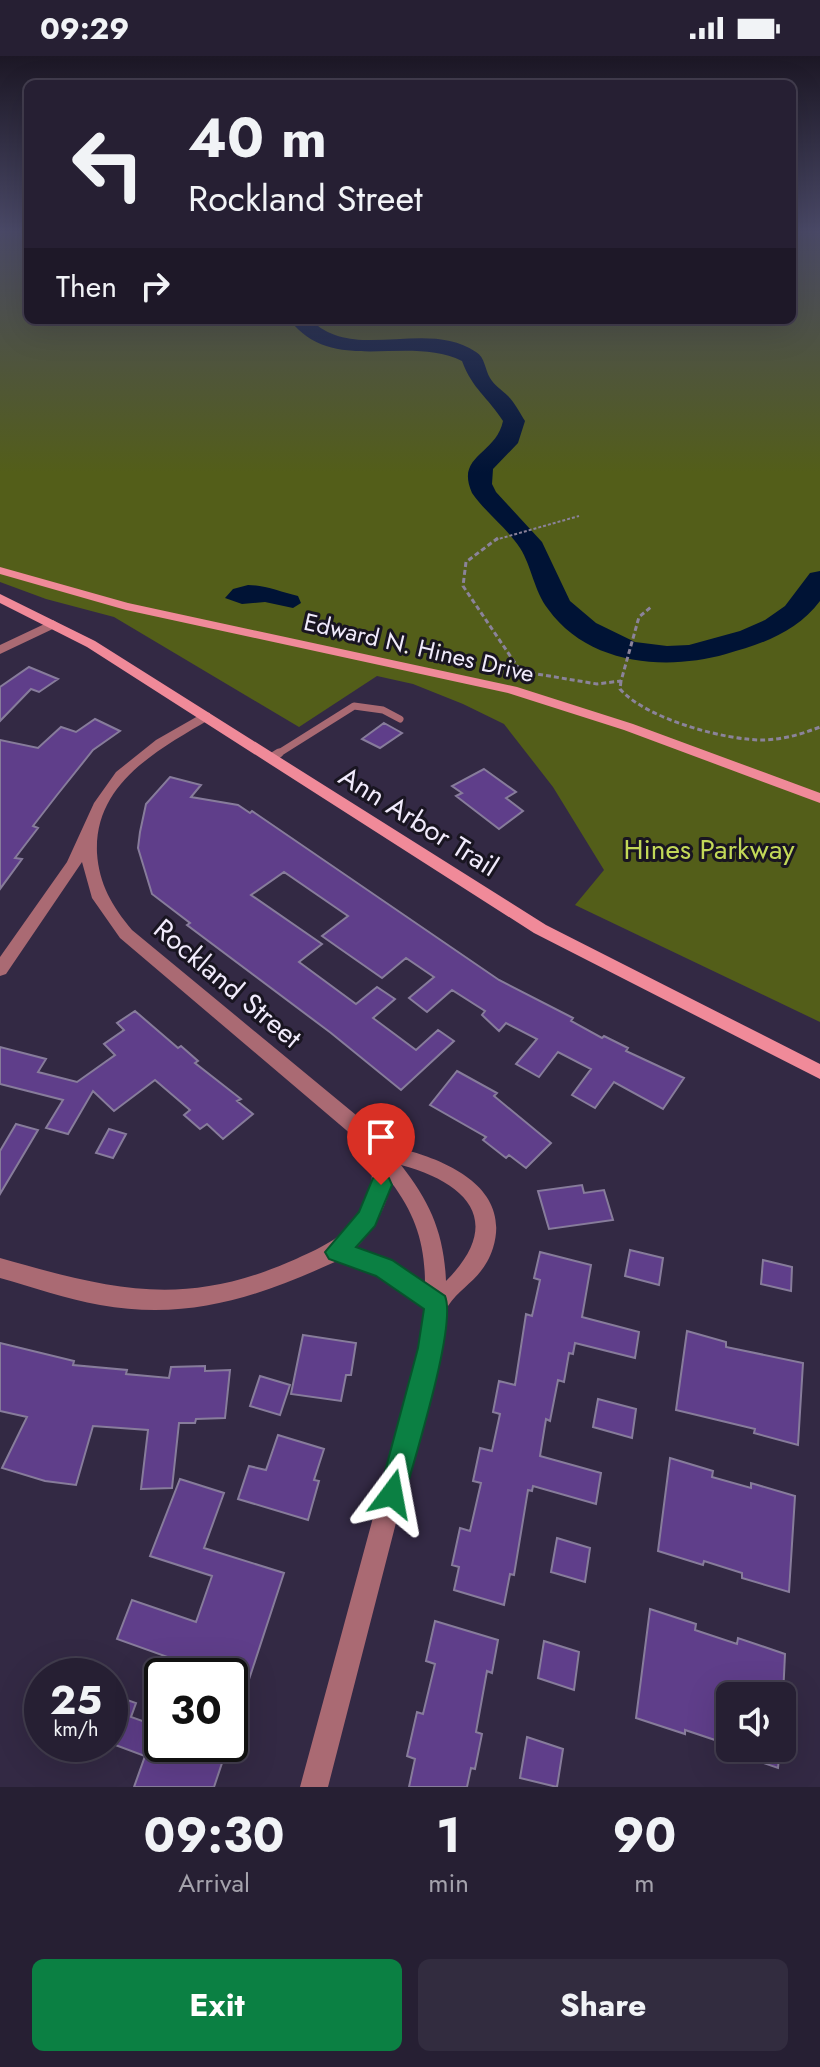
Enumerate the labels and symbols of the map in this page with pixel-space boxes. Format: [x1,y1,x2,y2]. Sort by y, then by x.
street label: Edward N. Hines Drive [300,604,538,691]
street label: Ann Arbor Trail [331,756,506,887]
park label: Hines Parkway [623,829,795,870]
street label: Rockland Street [145,909,311,1058]
pin [347,1103,415,1185]
position arrow [350,1452,434,1536]
speed limit sign: 30 [144,1658,248,1762]

